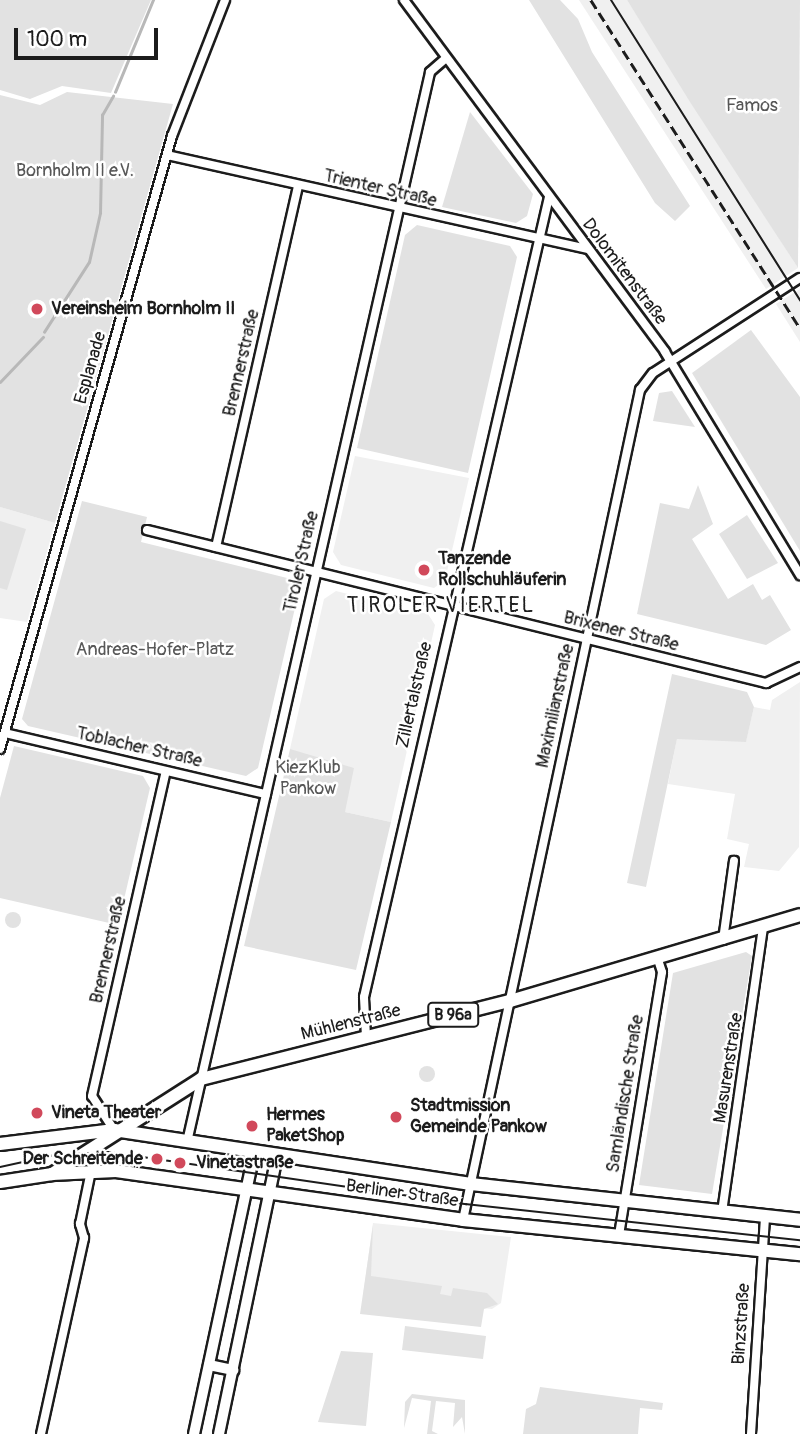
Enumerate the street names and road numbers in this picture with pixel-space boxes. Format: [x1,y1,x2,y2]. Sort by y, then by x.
street label: Trienter Straße [321,166,439,212]
street label: Dolomitenstraße [577,214,671,330]
street label: Brennerstraße [219,307,265,419]
street label: Esplanade [70,329,112,407]
street label: Tiroler Straße [280,509,324,615]
street label: Brixener Straße [561,607,681,657]
street label: Zillertalstraße [392,640,438,750]
street label: Maximilianstraße [532,642,580,770]
street label: Toblacher Straße [74,723,204,773]
street label: Brennerstraße [86,894,132,1006]
street label: Mühlenstraße [299,1000,403,1046]
road number: B 96a [427,1002,479,1028]
street label: Masurenstraße [710,1011,748,1125]
street label: Samländische Straße [603,1014,649,1174]
street label: Berliner Straße [344,1175,460,1213]
street label: Binzstraße [728,1283,756,1365]

